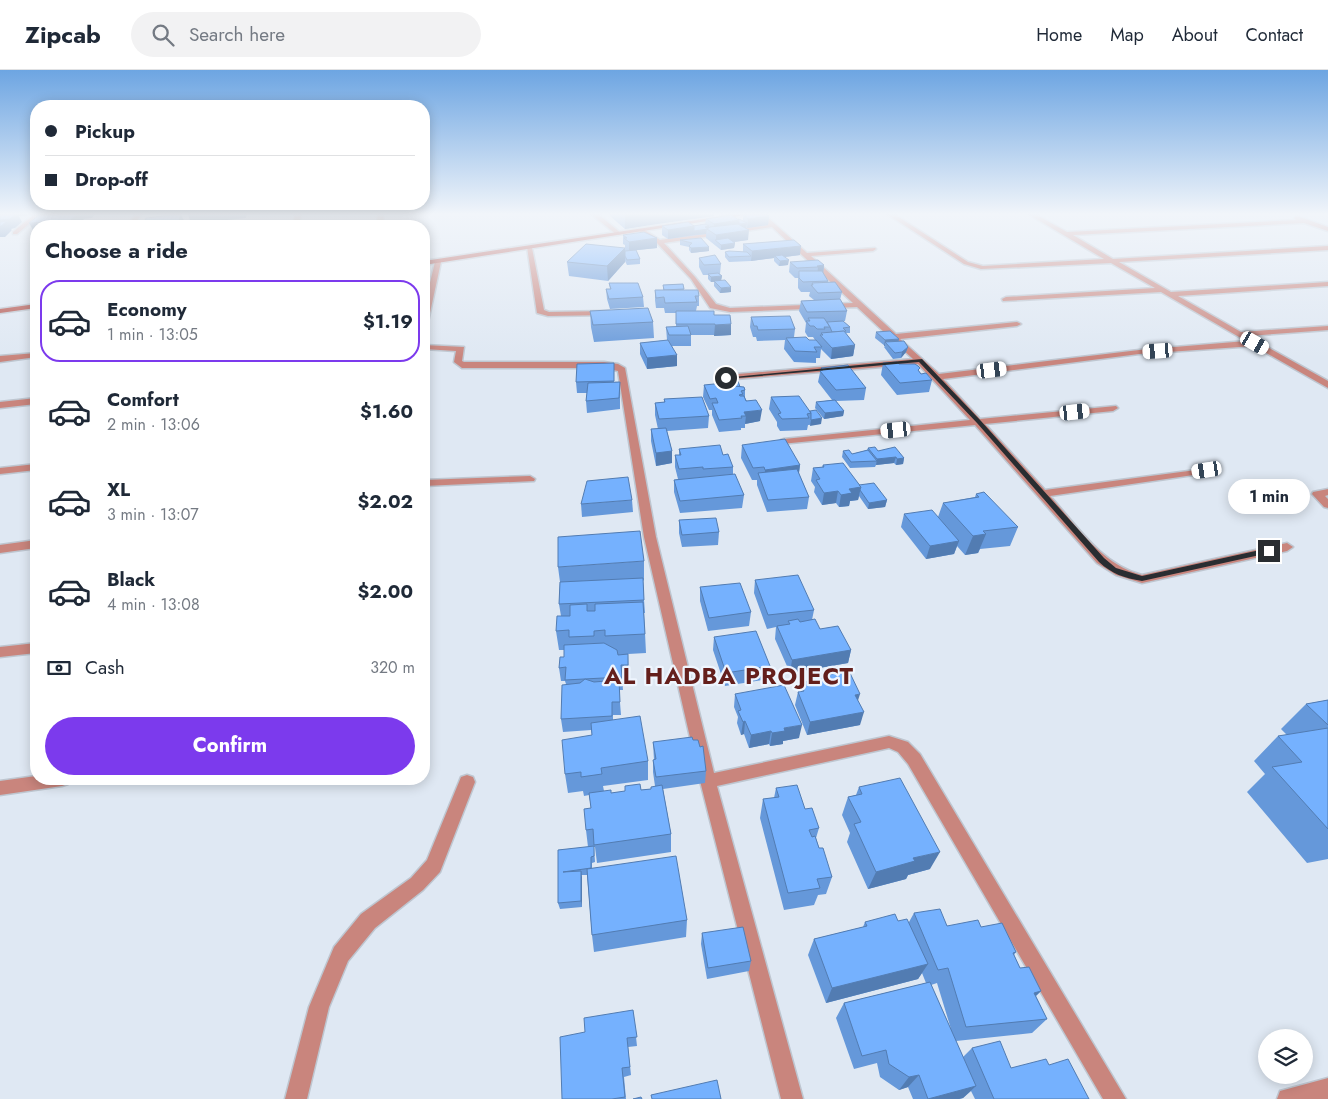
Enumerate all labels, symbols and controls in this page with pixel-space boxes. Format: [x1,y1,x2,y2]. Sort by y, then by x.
search box [131,12,481,57]
text: Zipcab [25,17,101,52]
icon: search [149,21,177,49]
text: Search here [189,21,285,48]
text: Home [1036,22,1082,48]
text: Map [1110,22,1144,48]
text: About [1172,22,1217,48]
text: Contact [1245,22,1303,48]
text: Pickup [75,118,135,145]
text: Drop-off [75,166,148,193]
text: Choose a ride [45,234,188,266]
text: Economy [107,296,187,323]
icon: car [47,299,92,344]
text: $1.19 [363,308,413,335]
text: 1 min · 13:05 [107,323,198,346]
car [1238,329,1271,357]
car [1142,342,1173,360]
car [976,361,1007,379]
route start [715,367,737,389]
text: Comfort [107,386,179,413]
icon: car [47,389,92,434]
text: $1.60 [360,398,413,425]
car [1059,403,1090,421]
text: 2 min · 13:06 [107,413,200,436]
car [880,421,911,439]
car [1191,460,1222,480]
text: XL [107,476,130,503]
callout: 1 min [1228,478,1310,514]
icon: car [47,479,92,524]
text: 1 min [1249,485,1289,508]
text: $2.02 [358,488,413,515]
text: 3 min · 13:07 [107,503,199,526]
route end [1258,540,1280,562]
text: Black [107,566,155,593]
icon: car [47,569,92,614]
text: $2.00 [357,578,413,605]
text: 4 min · 13:08 [107,593,200,616]
icon: cash [45,654,73,682]
text: Cash [85,654,125,681]
text: 320 m [370,656,415,679]
district label: AL HADBA PROJECT [603,658,854,693]
button: Confirm [45,717,415,775]
map controls [1258,1029,1313,1084]
button: layers [1258,1029,1313,1084]

